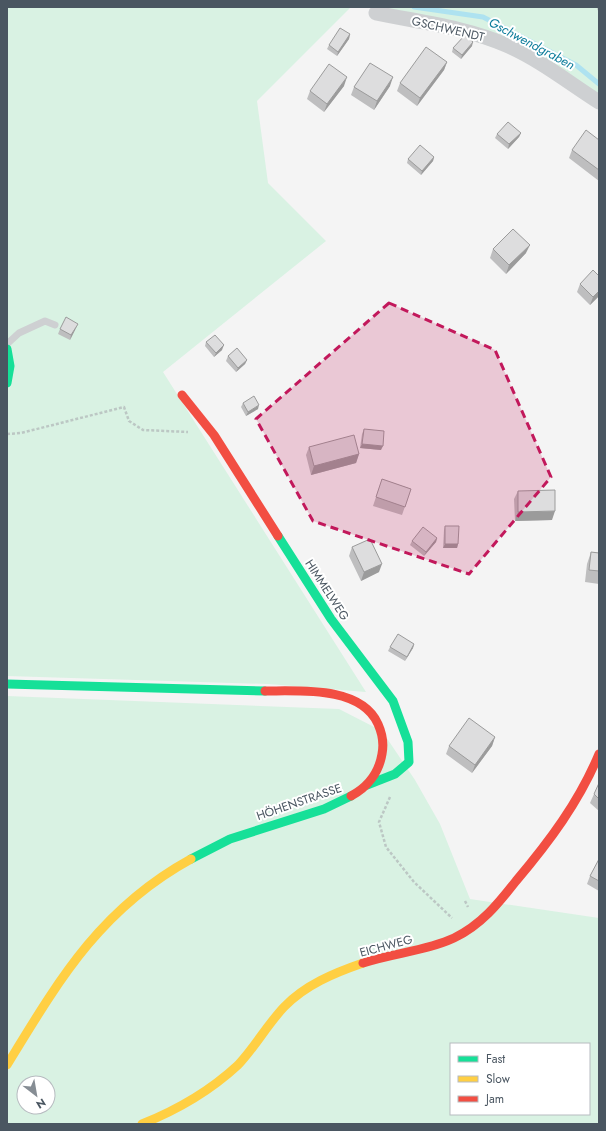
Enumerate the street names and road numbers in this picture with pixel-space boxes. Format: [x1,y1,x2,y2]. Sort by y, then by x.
street label: GSCHWENDT [410,12,486,46]
street label: HIMMELWEG [301,556,353,624]
street label: HÖHENSTRASSE [254,779,344,825]
street label: EICHWEG [358,930,414,962]

